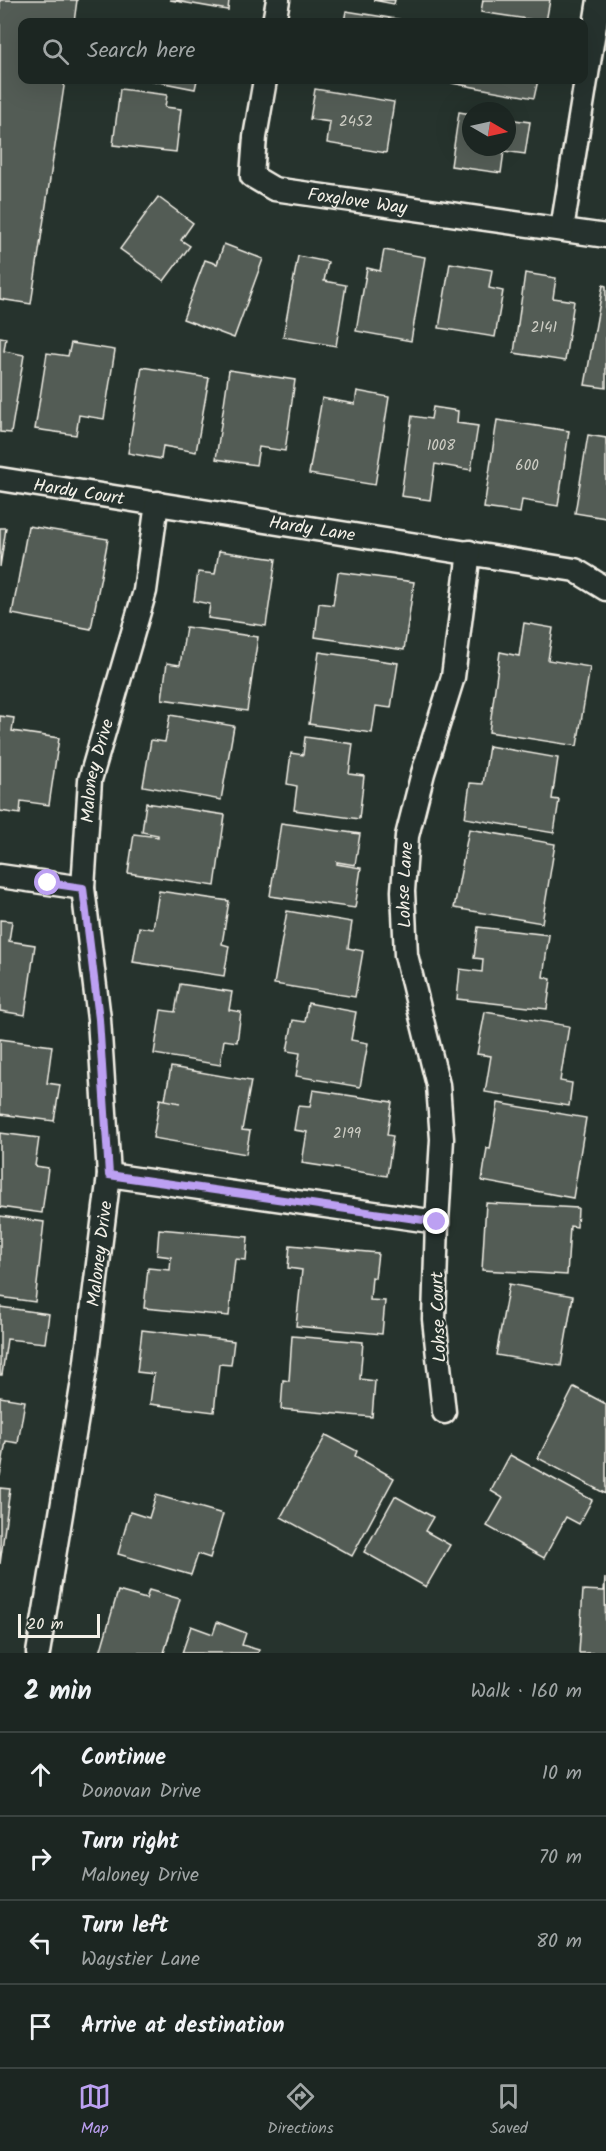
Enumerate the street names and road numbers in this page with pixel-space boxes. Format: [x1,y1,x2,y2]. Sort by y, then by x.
street label: Foxglove Way [306,181,410,224]
street label: Hardy Court [31,471,127,515]
street label: Hardy Lane [267,509,357,551]
street label: Maloney Drive [74,716,123,824]
street label: Lohse Lane [390,841,423,929]
street label: Maloney Drive [80,1199,122,1308]
street label: Lohse Court [423,1270,456,1363]

